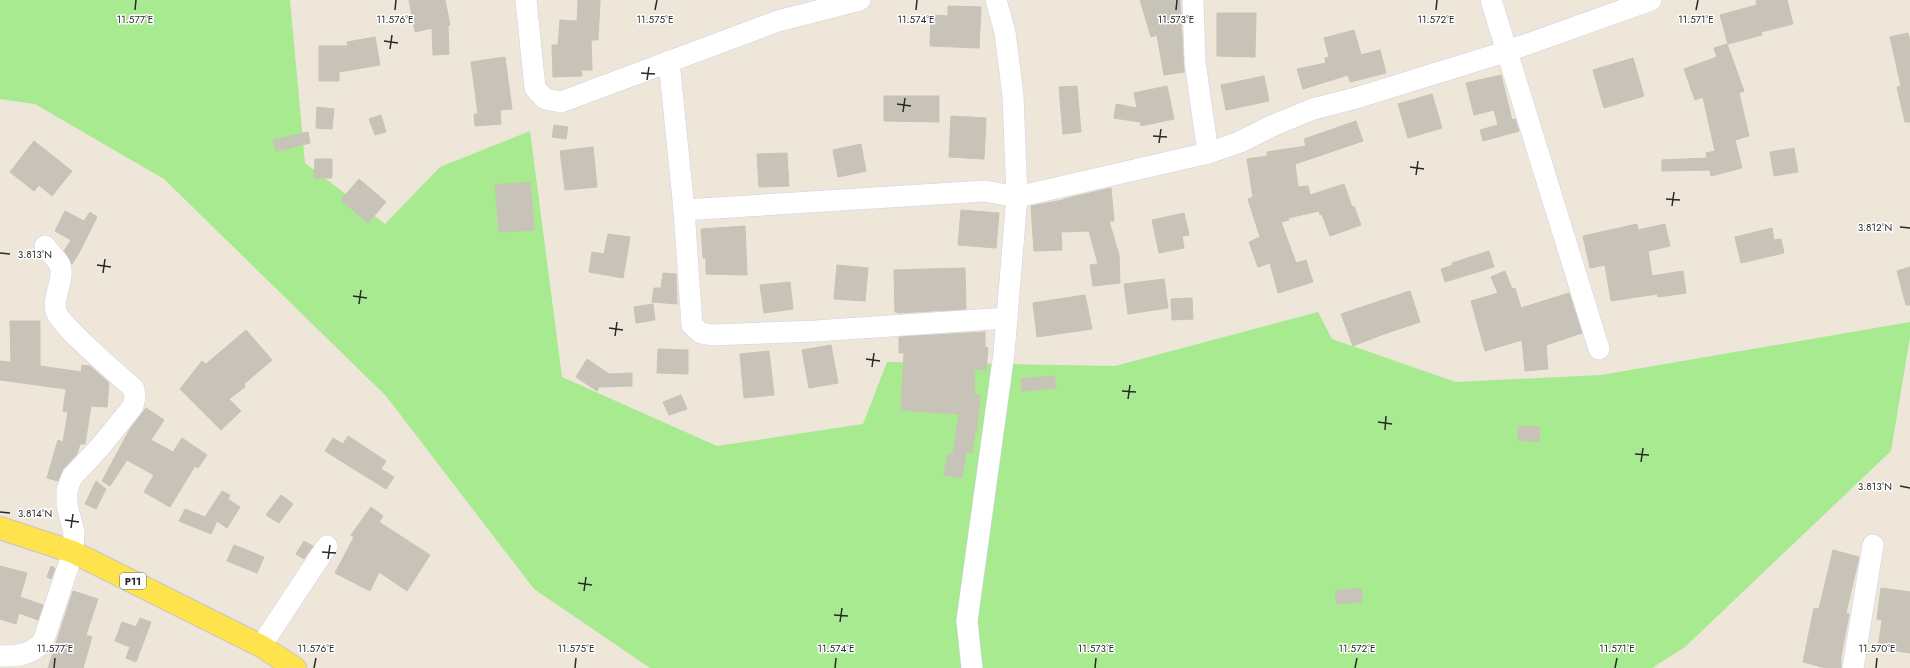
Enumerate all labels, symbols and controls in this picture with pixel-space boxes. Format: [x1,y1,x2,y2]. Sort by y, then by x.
text: 11.577°E [117,12,153,27]
text: 11.576°E [377,12,413,27]
text: 11.575°E [637,12,673,27]
text: 11.574°E [898,12,935,27]
text: 11.573°E [1158,12,1194,27]
text: 11.572°E [1418,12,1454,27]
text: 11.571°E [1678,12,1714,27]
text: 3.812°N [1858,220,1892,235]
text: 3.813°N [18,247,52,262]
text: 3.813°N [1858,479,1892,494]
text: 3.814°N [18,506,52,521]
road number: P11 [120,573,146,589]
text: 11.577°E [37,641,73,656]
text: 11.576°E [298,641,334,656]
text: 11.575°E [558,641,594,656]
text: 11.574°E [818,641,855,656]
text: 11.573°E [1078,641,1114,656]
text: 11.572°E [1339,641,1375,656]
text: 11.571°E [1599,641,1635,656]
text: 11.570°E [1858,641,1896,656]

